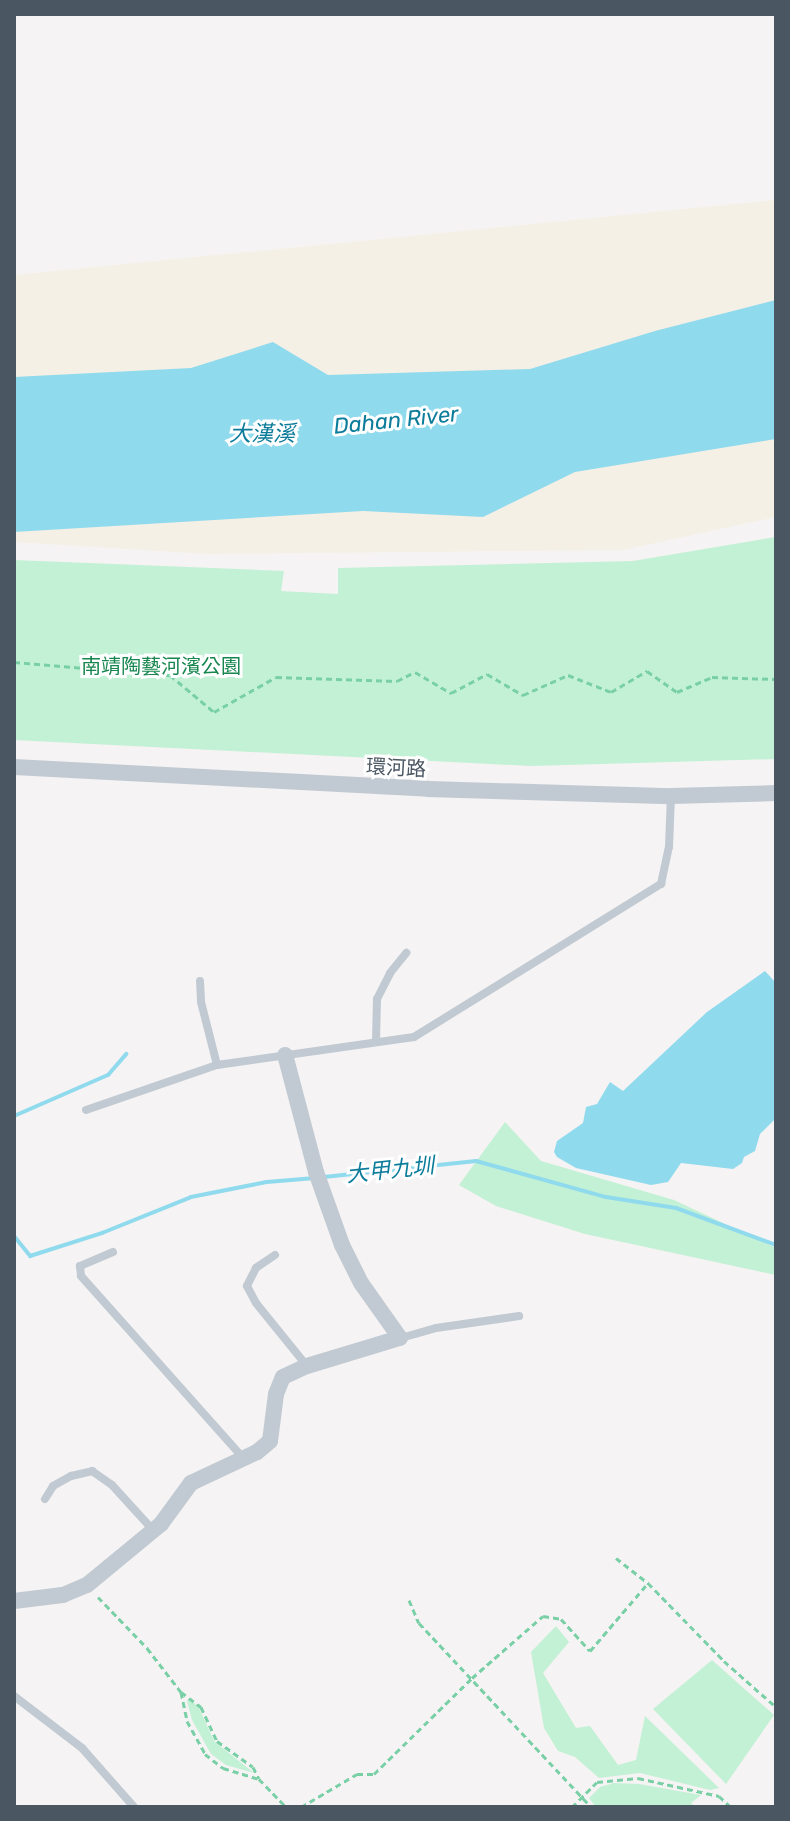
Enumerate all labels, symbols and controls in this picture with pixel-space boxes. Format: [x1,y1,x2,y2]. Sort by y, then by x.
water label: Dahan River [332,400,460,440]
water label: 大漢溪 [229,421,295,447]
park label: 南靖陶藝河濱公園 [81,654,241,678]
street label: 環河路 [365,754,427,782]
water label: 大甲九圳 [345,1152,435,1188]

